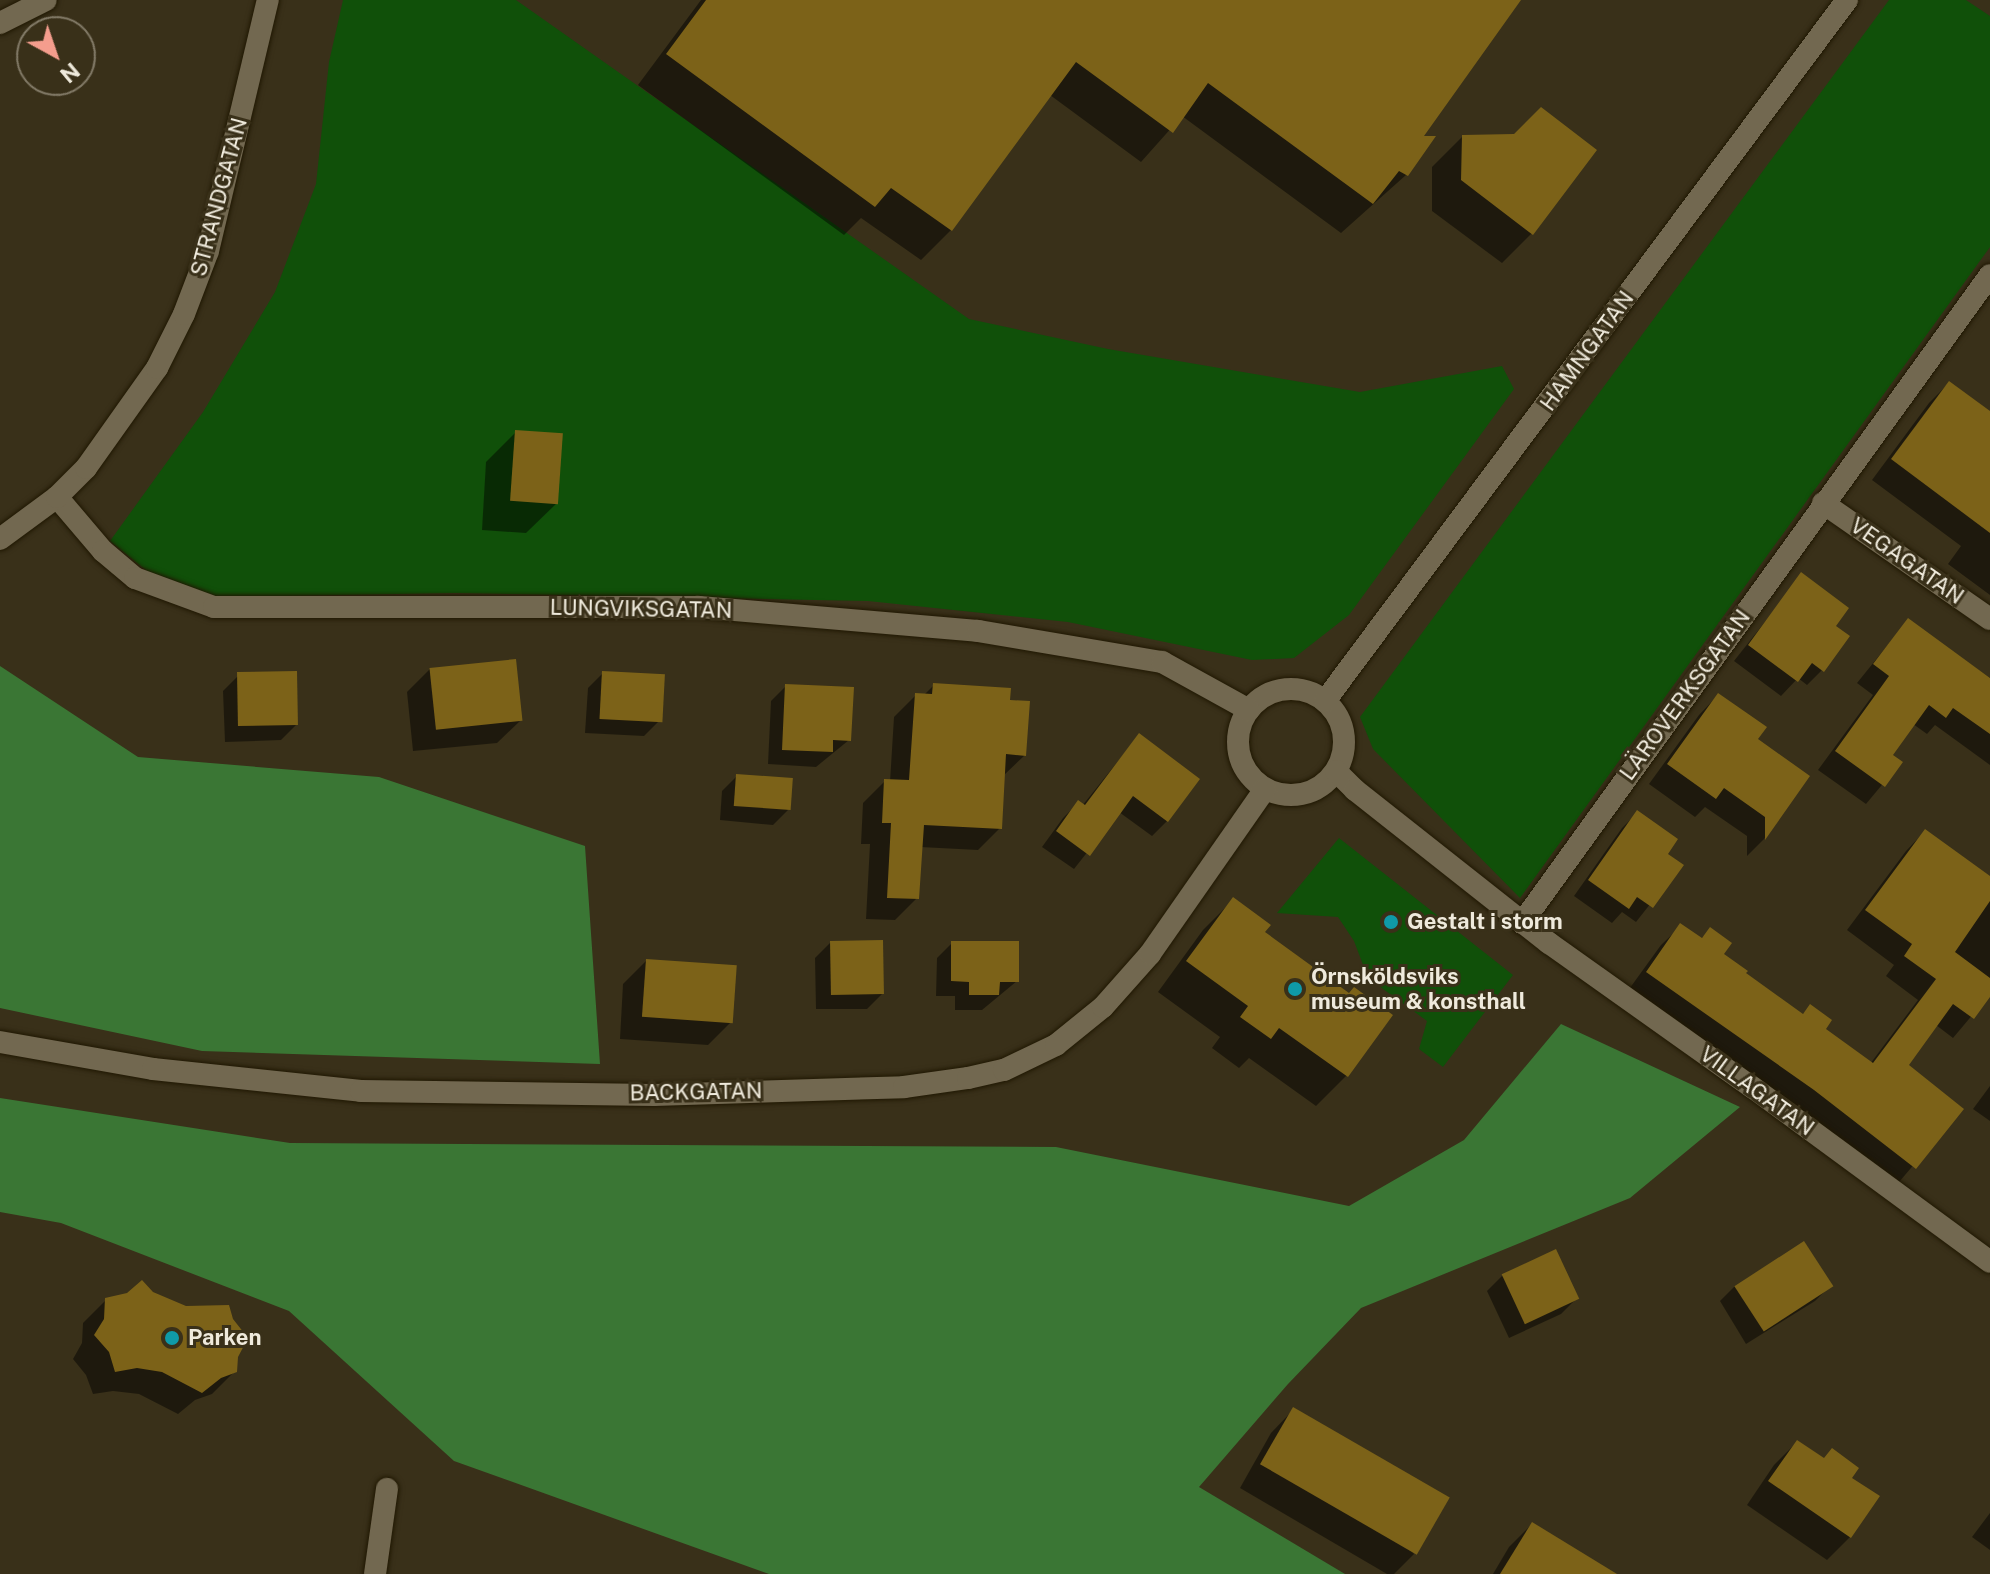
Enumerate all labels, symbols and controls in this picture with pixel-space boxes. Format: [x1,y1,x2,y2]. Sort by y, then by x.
north arrow [16,16,96,96]
text: N [55,57,85,88]
street label: STRANDGATAN [185,115,253,279]
street label: HAMNGATAN [1535,286,1639,416]
street label: VEGAGATAN [1845,512,1969,610]
street label: LUNGVIKSGATAN [550,594,732,624]
street label: LÄROVERKSGATAN [1614,604,1756,786]
place label: Gestalt i storm [1407,909,1563,935]
marker: Gestalt i storm [1382,913,1400,931]
place label: Örnsköldsviks museum & konsthall [1311,963,1526,1014]
marker: Örnsköldsviks museum & konsthall [1286,980,1304,998]
street label: VILLAGATAN [1695,1041,1819,1141]
street label: BACKGATAN [629,1078,763,1106]
place label: Parken [188,1325,261,1351]
marker: Parken [163,1329,181,1347]

